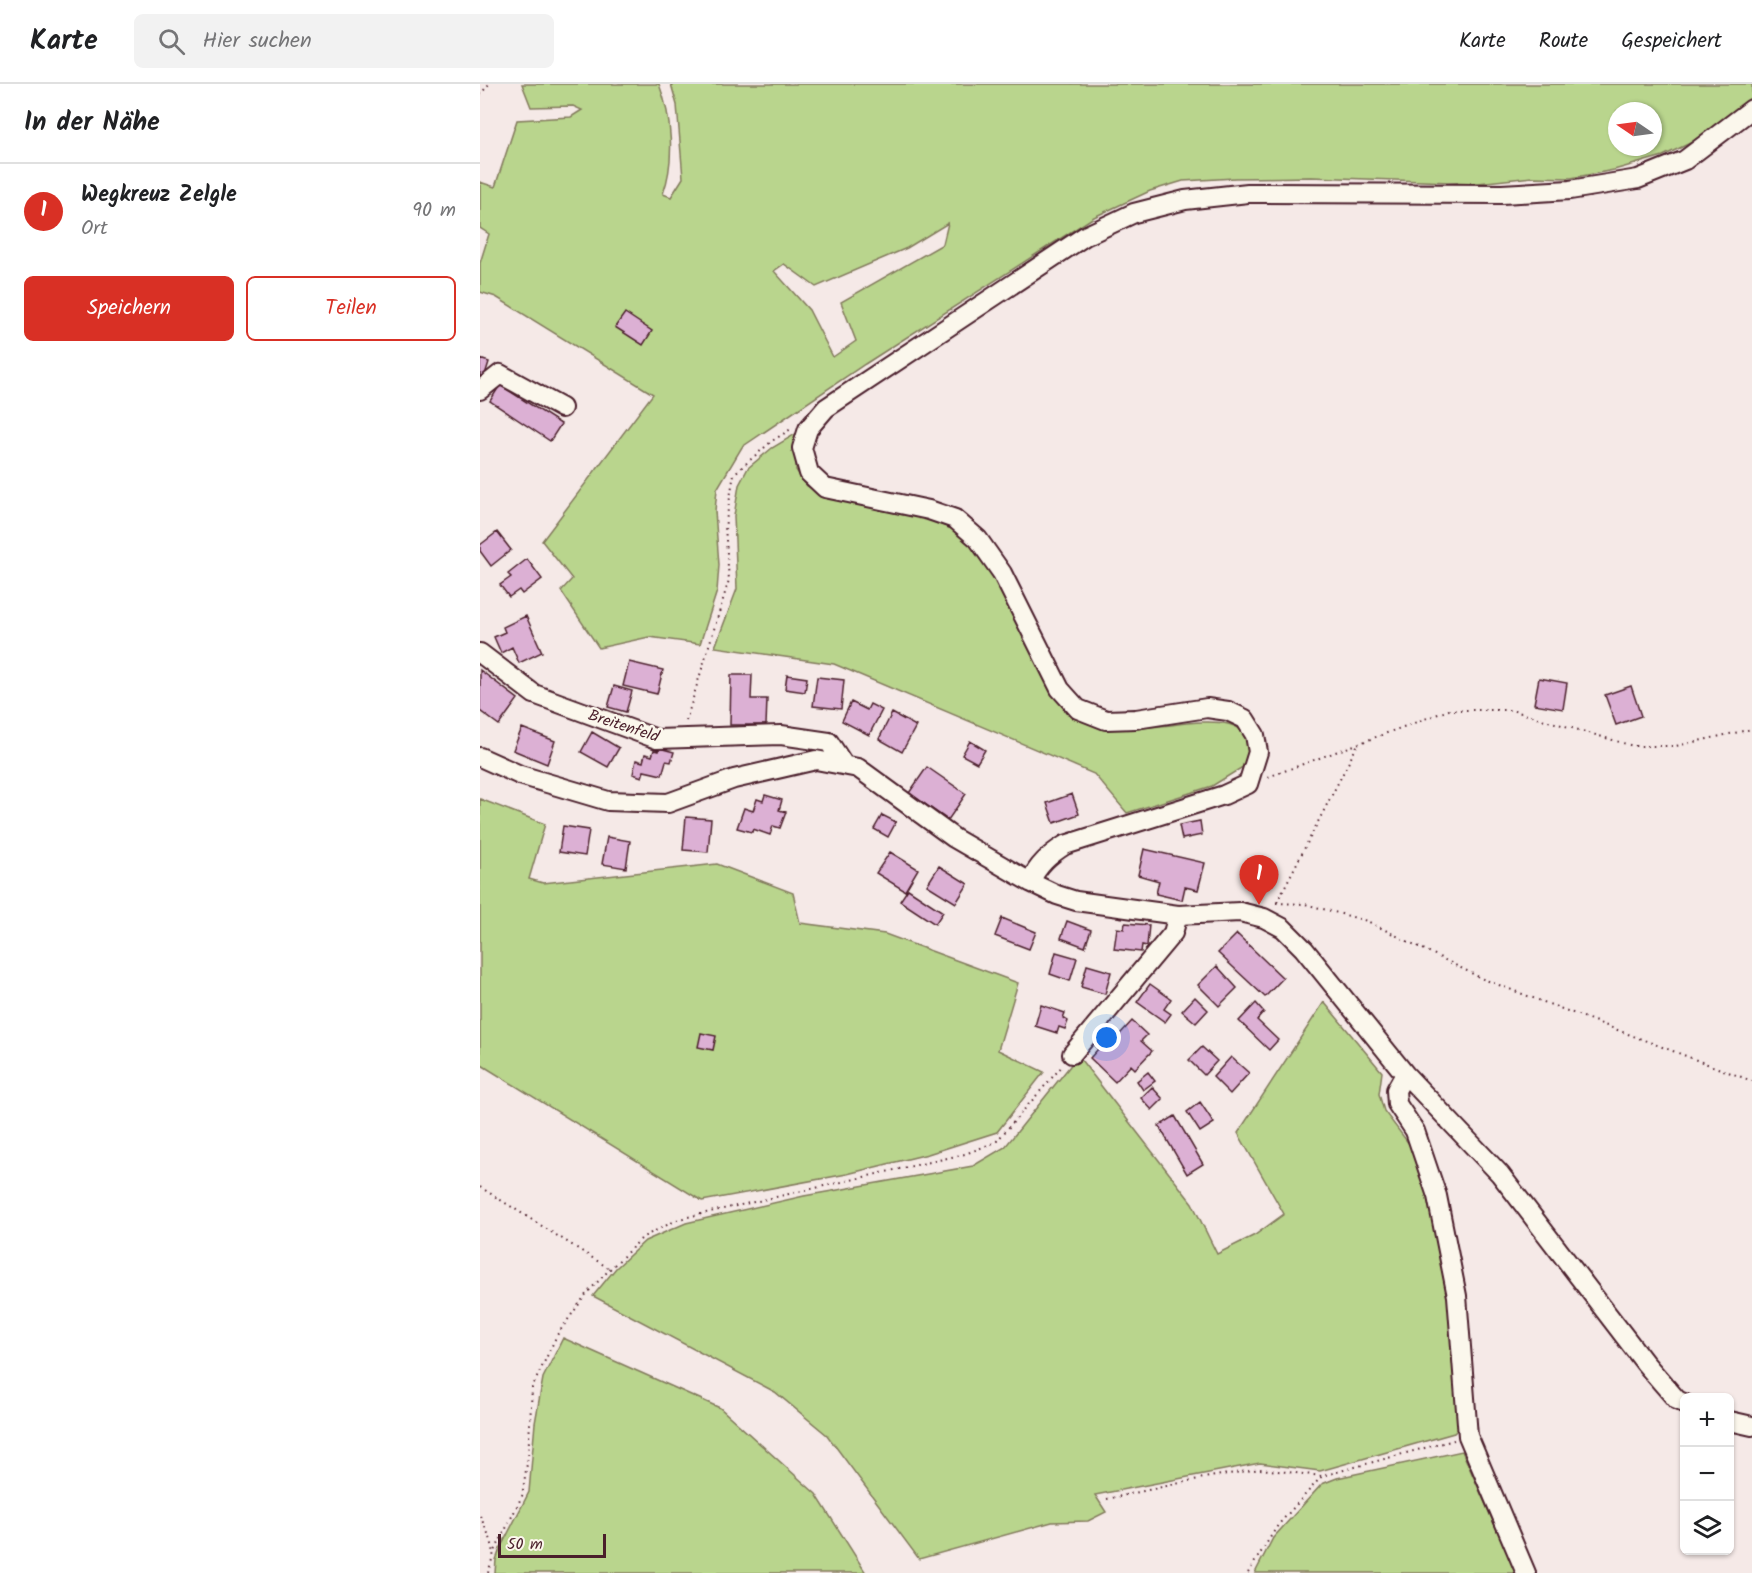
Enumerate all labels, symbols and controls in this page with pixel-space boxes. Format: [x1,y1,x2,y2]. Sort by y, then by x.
search box [134,14,554,68]
text: Karte [30,19,98,64]
text: Hier suchen [203,24,312,59]
icon: search [155,25,188,58]
text: Karte [1459,25,1506,58]
text: Route [1539,25,1588,58]
text: Gespeichert [1621,25,1722,58]
text: In der Nähe [24,102,160,144]
north arrow [1608,102,1662,156]
text: Wegkreuz Zelgle [81,178,237,213]
text: 1 [40,195,47,227]
text: 90 m [412,195,456,227]
text: Ort [81,213,108,245]
button: Speichern [24,276,234,341]
button: Teilen [246,276,456,341]
street label: Breitenfeld [585,703,663,750]
pin: 1 [1240,856,1278,905]
your location [1092,1023,1121,1052]
map controls [1680,1393,1734,1555]
button: + [1680,1393,1734,1447]
button: − [1680,1447,1734,1501]
button: layers [1680,1501,1734,1555]
scale bar [498,1531,606,1558]
text: 50 m [507,1532,543,1557]

